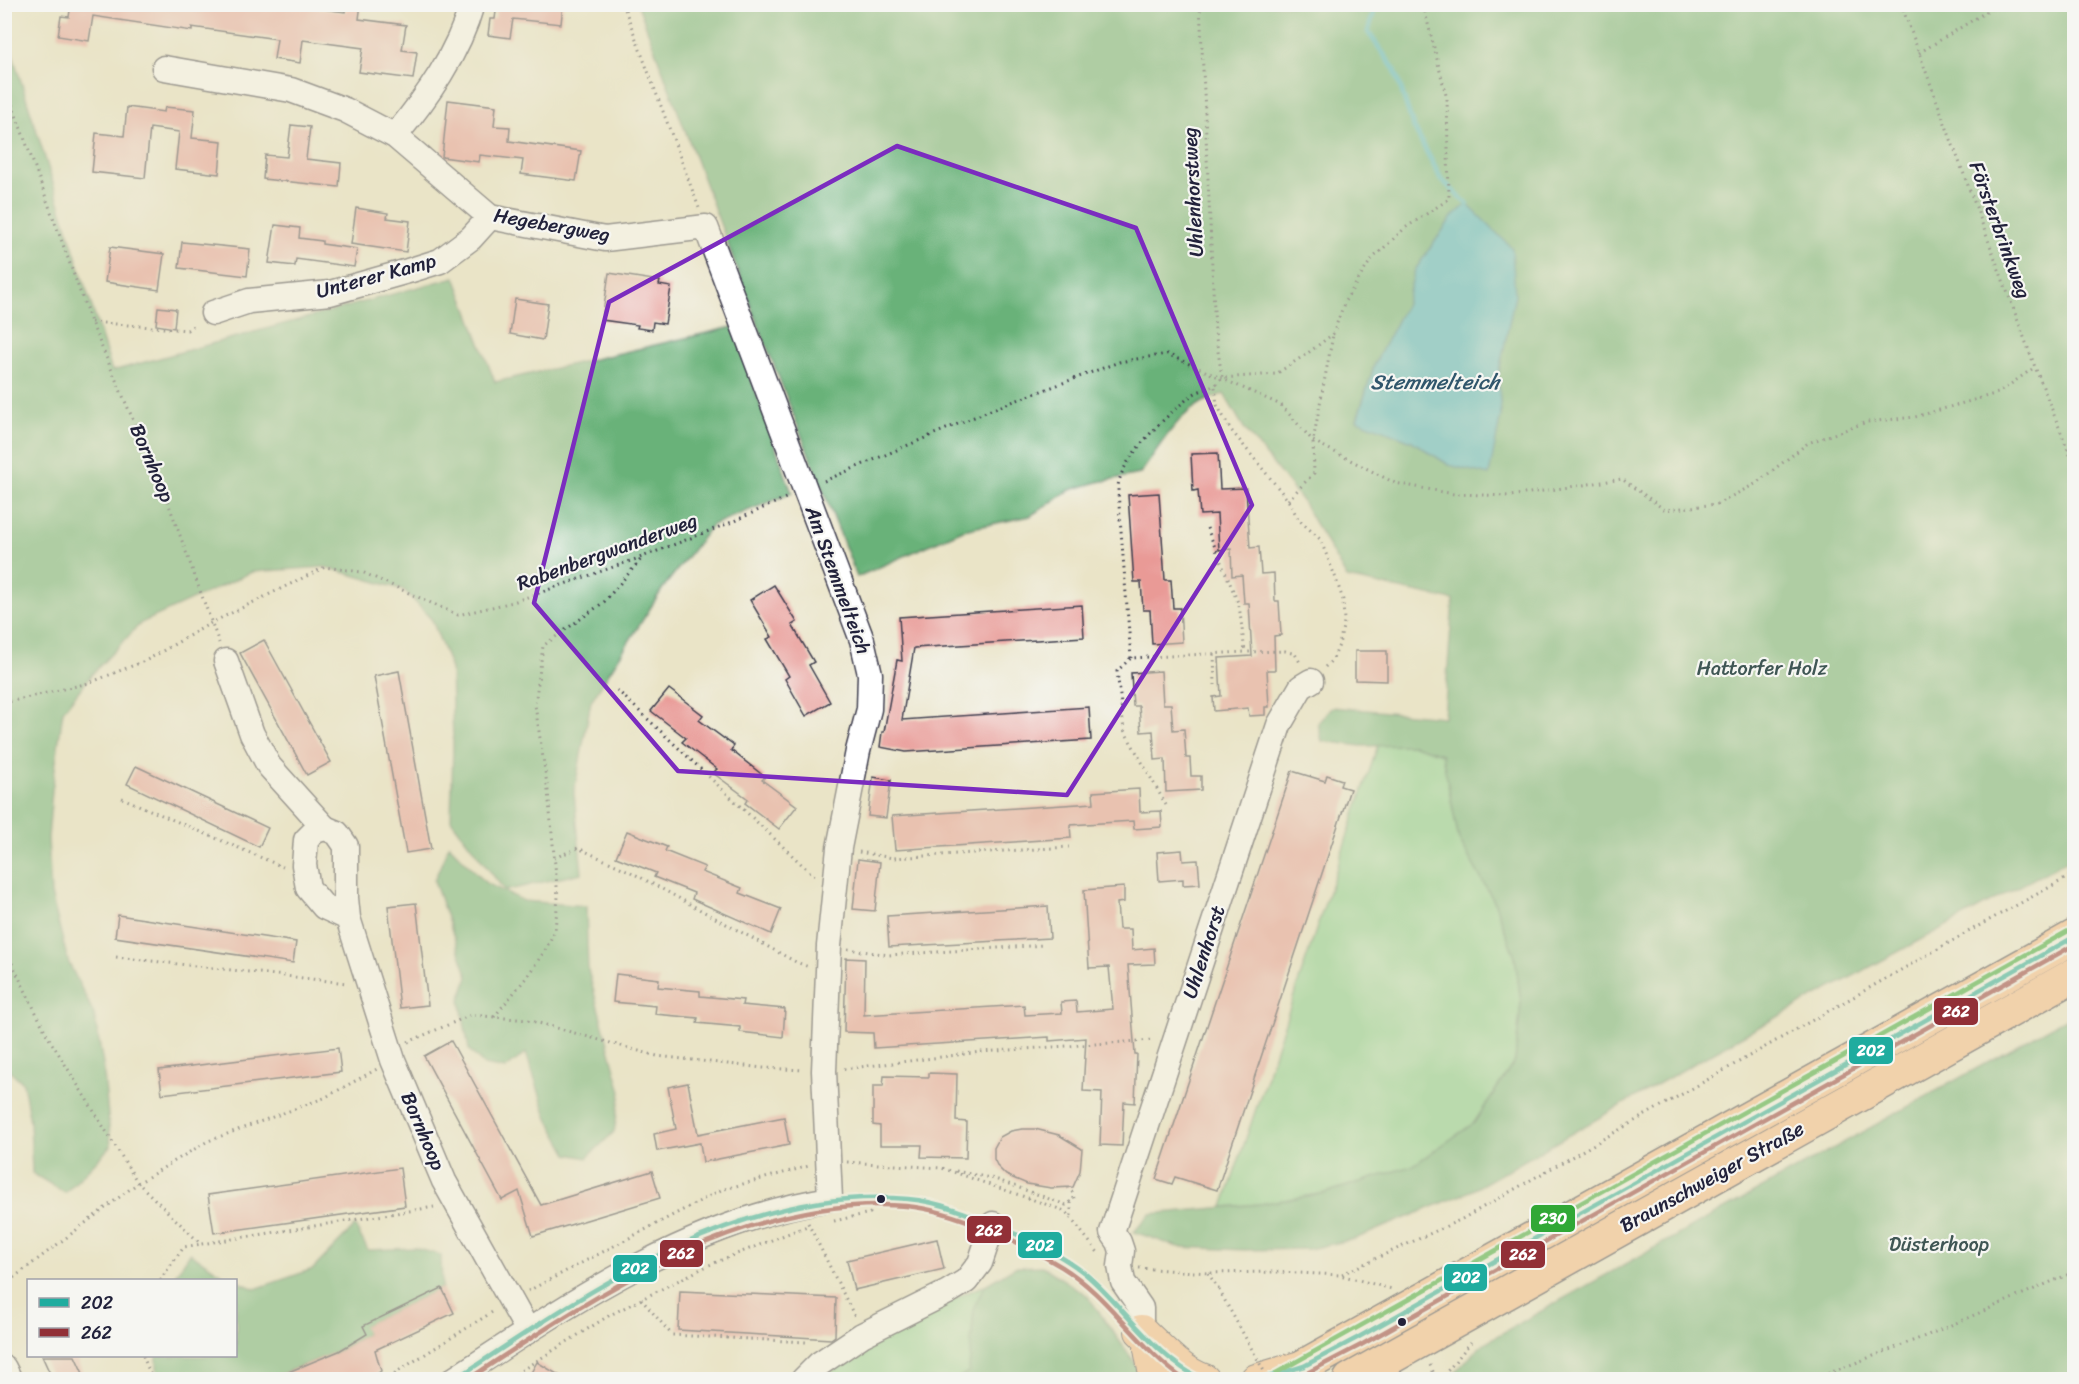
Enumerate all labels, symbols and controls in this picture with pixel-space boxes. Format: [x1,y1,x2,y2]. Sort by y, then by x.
street label: Uhlenhorstweg [1172,126,1214,258]
street label: Försterbrinkweg [1959,156,2041,304]
street label: Hegebergweg [491,198,613,252]
street label: Unterer Kamp [312,243,440,309]
water label: Stemmelteich [1371,363,1501,401]
street label: Bornhoop [120,418,184,508]
street label: Am Stemmelteich [795,500,881,659]
street label: Rabenbergwanderweg [512,503,702,601]
park label: Hattorfer Holz [1697,651,1828,686]
street label: Uhlenhorst [1172,901,1236,1003]
line badge: 262 [1933,997,1979,1026]
text: 262 [1941,997,1971,1026]
line badge: 202 [1848,1036,1894,1065]
text: 202 [1856,1036,1886,1065]
street label: Bornhoop [391,1086,455,1176]
street label: Braunschweiger Straße [1613,1112,1811,1242]
unlabelled marker [875,1193,887,1205]
line badge: 230 [1530,1204,1576,1233]
text: 230 [1538,1204,1567,1233]
line badge: 262 [966,1215,1012,1244]
text: 262 [974,1216,1004,1245]
park label: Düsterhoop [1889,1227,1990,1262]
line badge: 202 [1017,1231,1063,1259]
text: 202 [1025,1231,1055,1260]
line badge: 262 [659,1239,704,1268]
text: 262 [666,1239,696,1268]
line badge: 262 [1500,1240,1546,1269]
text: 262 [1508,1240,1538,1269]
line badge: 202 [612,1254,658,1283]
text: 202 [620,1254,650,1283]
line badge: 202 [1443,1263,1488,1292]
text: 202 [1451,1263,1481,1292]
legend [27,1279,237,1357]
text: 202 [81,1287,113,1319]
unlabelled marker [1396,1316,1408,1328]
text: 262 [81,1317,112,1349]

